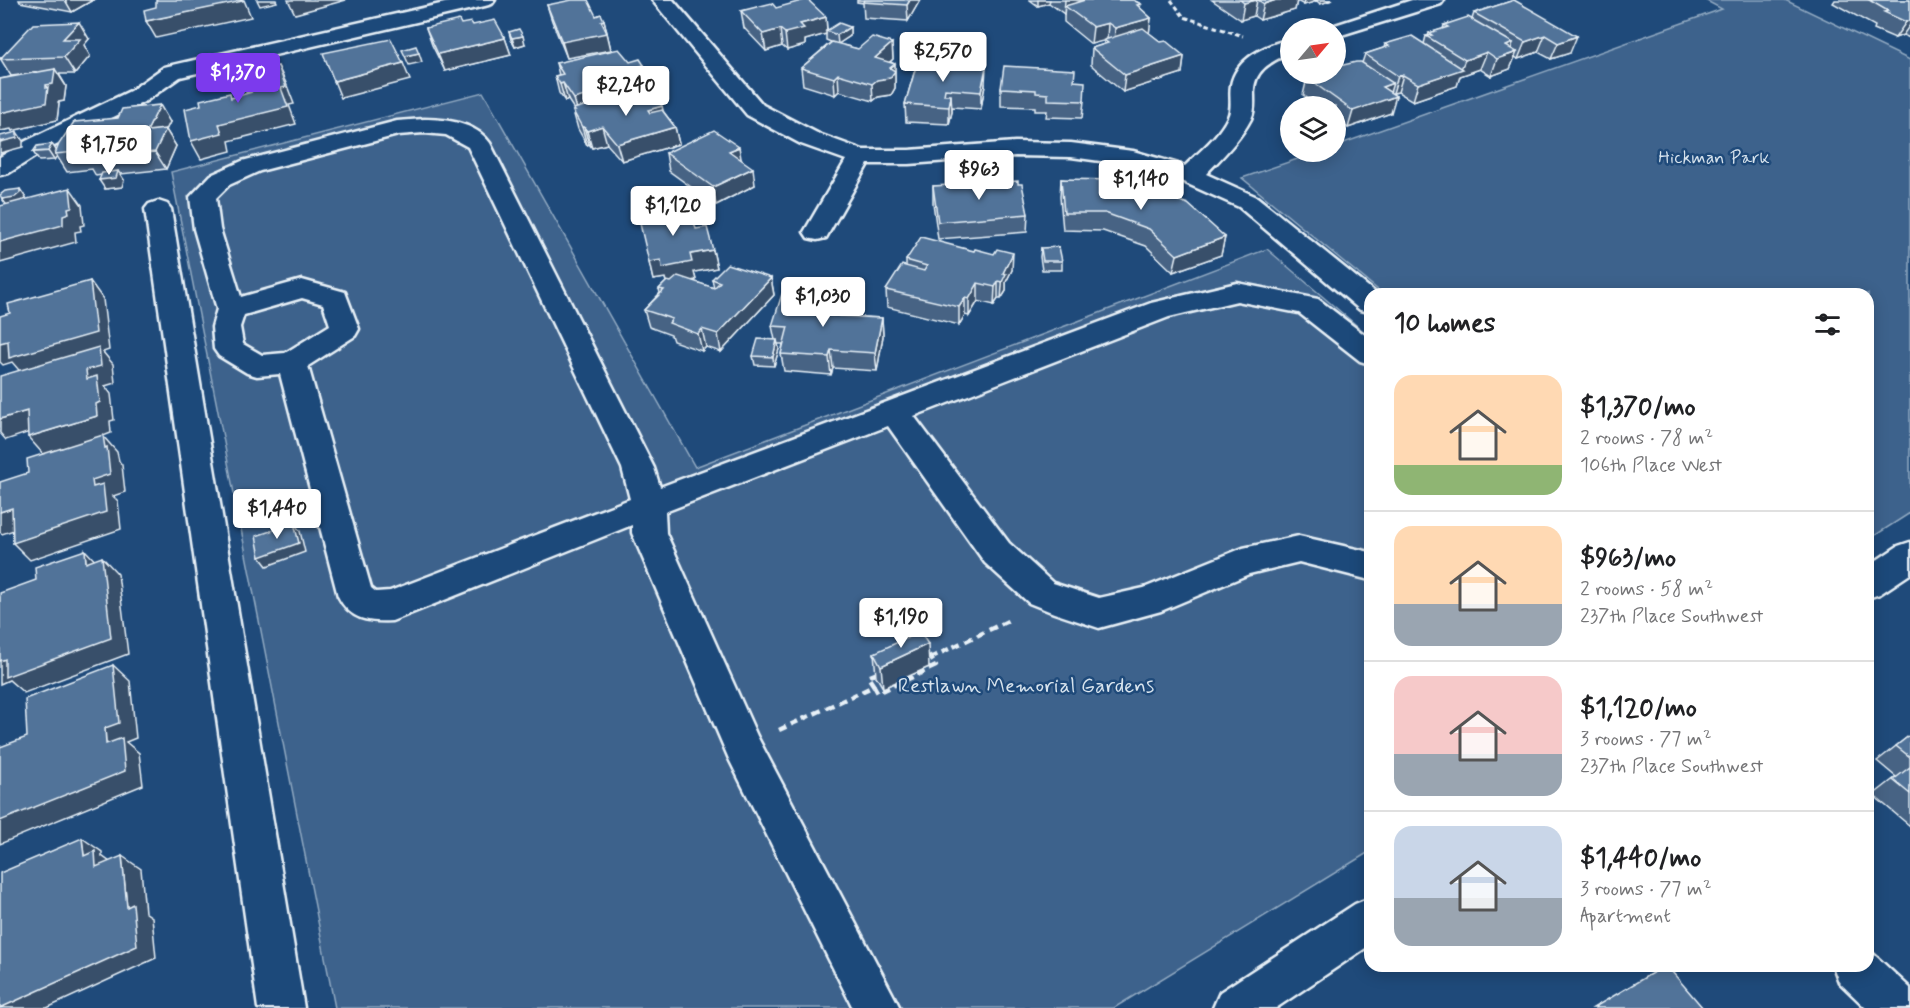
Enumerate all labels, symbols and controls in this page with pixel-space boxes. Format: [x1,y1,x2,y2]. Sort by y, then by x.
north arrow [1280,18,1346,84]
map controls [1280,18,1346,162]
pin: $2,570 [894,32,992,83]
text: $2,570 [914,38,972,65]
pin: $1,370 [189,53,287,104]
text: $1,370 [210,59,266,86]
pin: $2,240 [577,66,675,117]
text: $2,240 [596,72,656,99]
button: layers [1280,96,1346,162]
pin: $1,750 [60,125,158,176]
text: $1,750 [80,131,138,158]
park label: Hickman Park [1658,146,1770,170]
pin: $963 [943,150,1015,201]
text: $963 [959,156,999,183]
pin: $1,140 [1092,160,1190,211]
text: $1,140 [1113,166,1169,193]
pin: $1,120 [624,186,722,237]
text: $1,120 [645,192,701,219]
pin: $1,030 [774,277,872,328]
text: $1,030 [795,283,851,310]
text: 10 homes [1394,307,1495,341]
icon: filters [1811,308,1844,341]
text: $1,370/mo [1580,391,1696,425]
icon: home [1442,399,1514,471]
text: 2 rooms · 78 m² [1580,425,1713,452]
text: 106th Place West [1580,452,1722,479]
pin: $1,440 [228,489,326,540]
text: $1,440 [247,495,307,522]
text: $963/mo [1580,542,1676,576]
icon: home [1442,550,1514,622]
text: 2 rooms · 58 m² [1580,576,1713,603]
pin: $1,190 [852,598,950,649]
text: 237th Place Southwest [1580,603,1763,630]
text: $1,190 [873,604,929,631]
park label: Restlawn Memorial Gardens [898,672,1154,700]
text: $1,120/mo [1580,692,1697,726]
icon: home [1442,700,1514,772]
text: 3 rooms · 77 m² [1580,726,1712,753]
text: 237th Place Southwest [1580,753,1763,780]
text: $1,440/mo [1580,842,1701,876]
icon: home [1442,850,1514,922]
text: 3 rooms · 77 m² [1580,876,1712,903]
text: Apartment [1580,903,1671,930]

